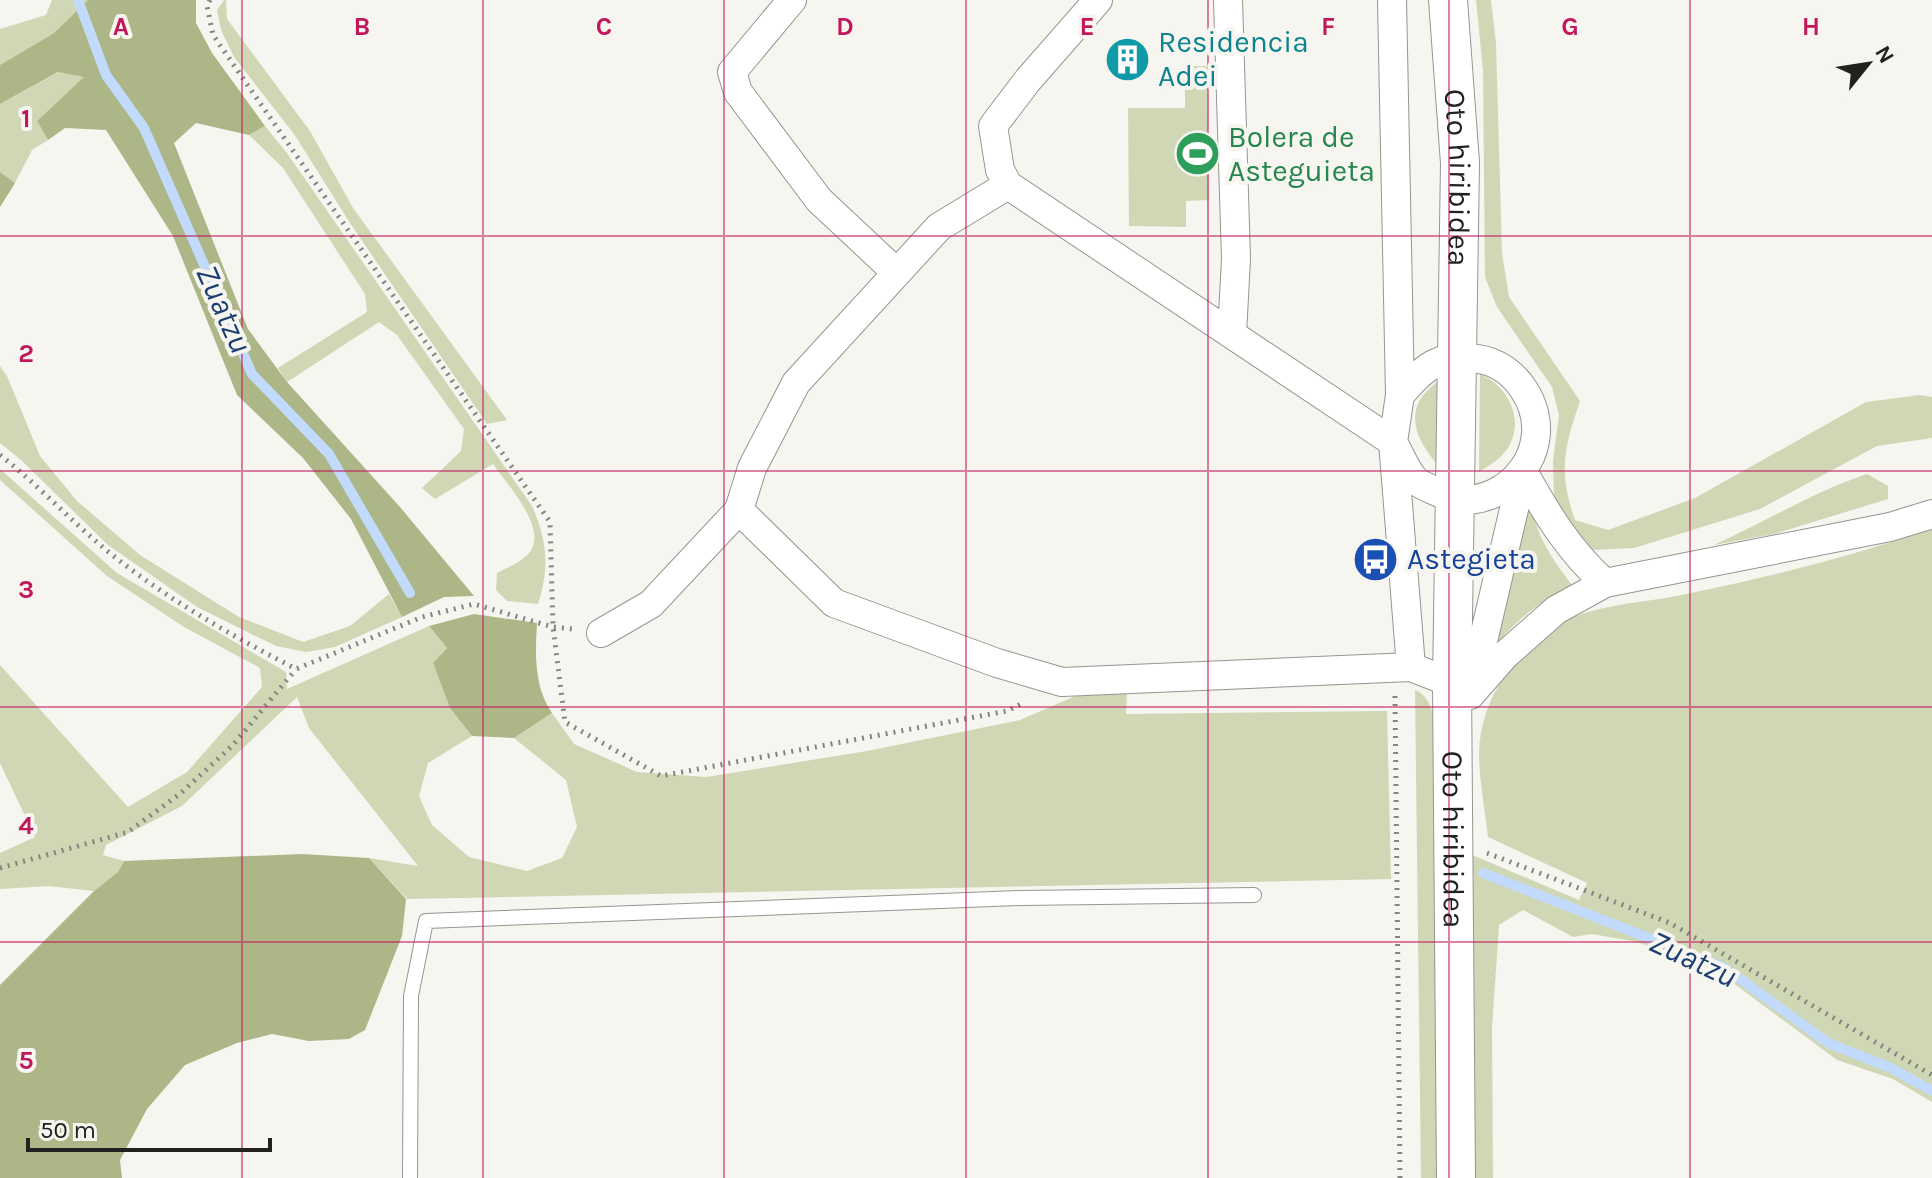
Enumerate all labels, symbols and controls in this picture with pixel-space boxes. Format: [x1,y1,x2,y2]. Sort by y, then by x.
text: A [113,11,129,42]
text: B [354,11,370,42]
text: C [596,11,612,42]
text: D [836,11,854,42]
text: E [1079,11,1095,42]
text: F [1321,11,1335,42]
text: G [1561,11,1579,42]
text: H [1802,11,1820,42]
place label: Residencia Adei [1158,24,1309,94]
north arrow [1828,24,1908,104]
building icon: Residencia Adei [1103,35,1151,83]
text: N [1869,41,1900,68]
street label: Oto hiribidea [1437,88,1478,267]
text: 1 [21,103,31,134]
place label: Bolera de Asteguieta [1228,119,1375,189]
sports icon: Bolera de Asteguieta [1173,130,1221,178]
water label: Zuatzu [188,259,260,359]
text: 2 [18,338,34,369]
bus stop icon: Astegieta [1352,535,1400,583]
place label: Astegieta [1407,541,1536,577]
text: 3 [18,574,34,605]
street label: Oto hiribidea [1435,751,1472,928]
text: 4 [18,810,34,841]
water label: Zuatzu [1643,923,1743,995]
text: 5 [18,1045,34,1076]
scale bar [28,1102,270,1152]
text: 50 m [40,1116,96,1144]

